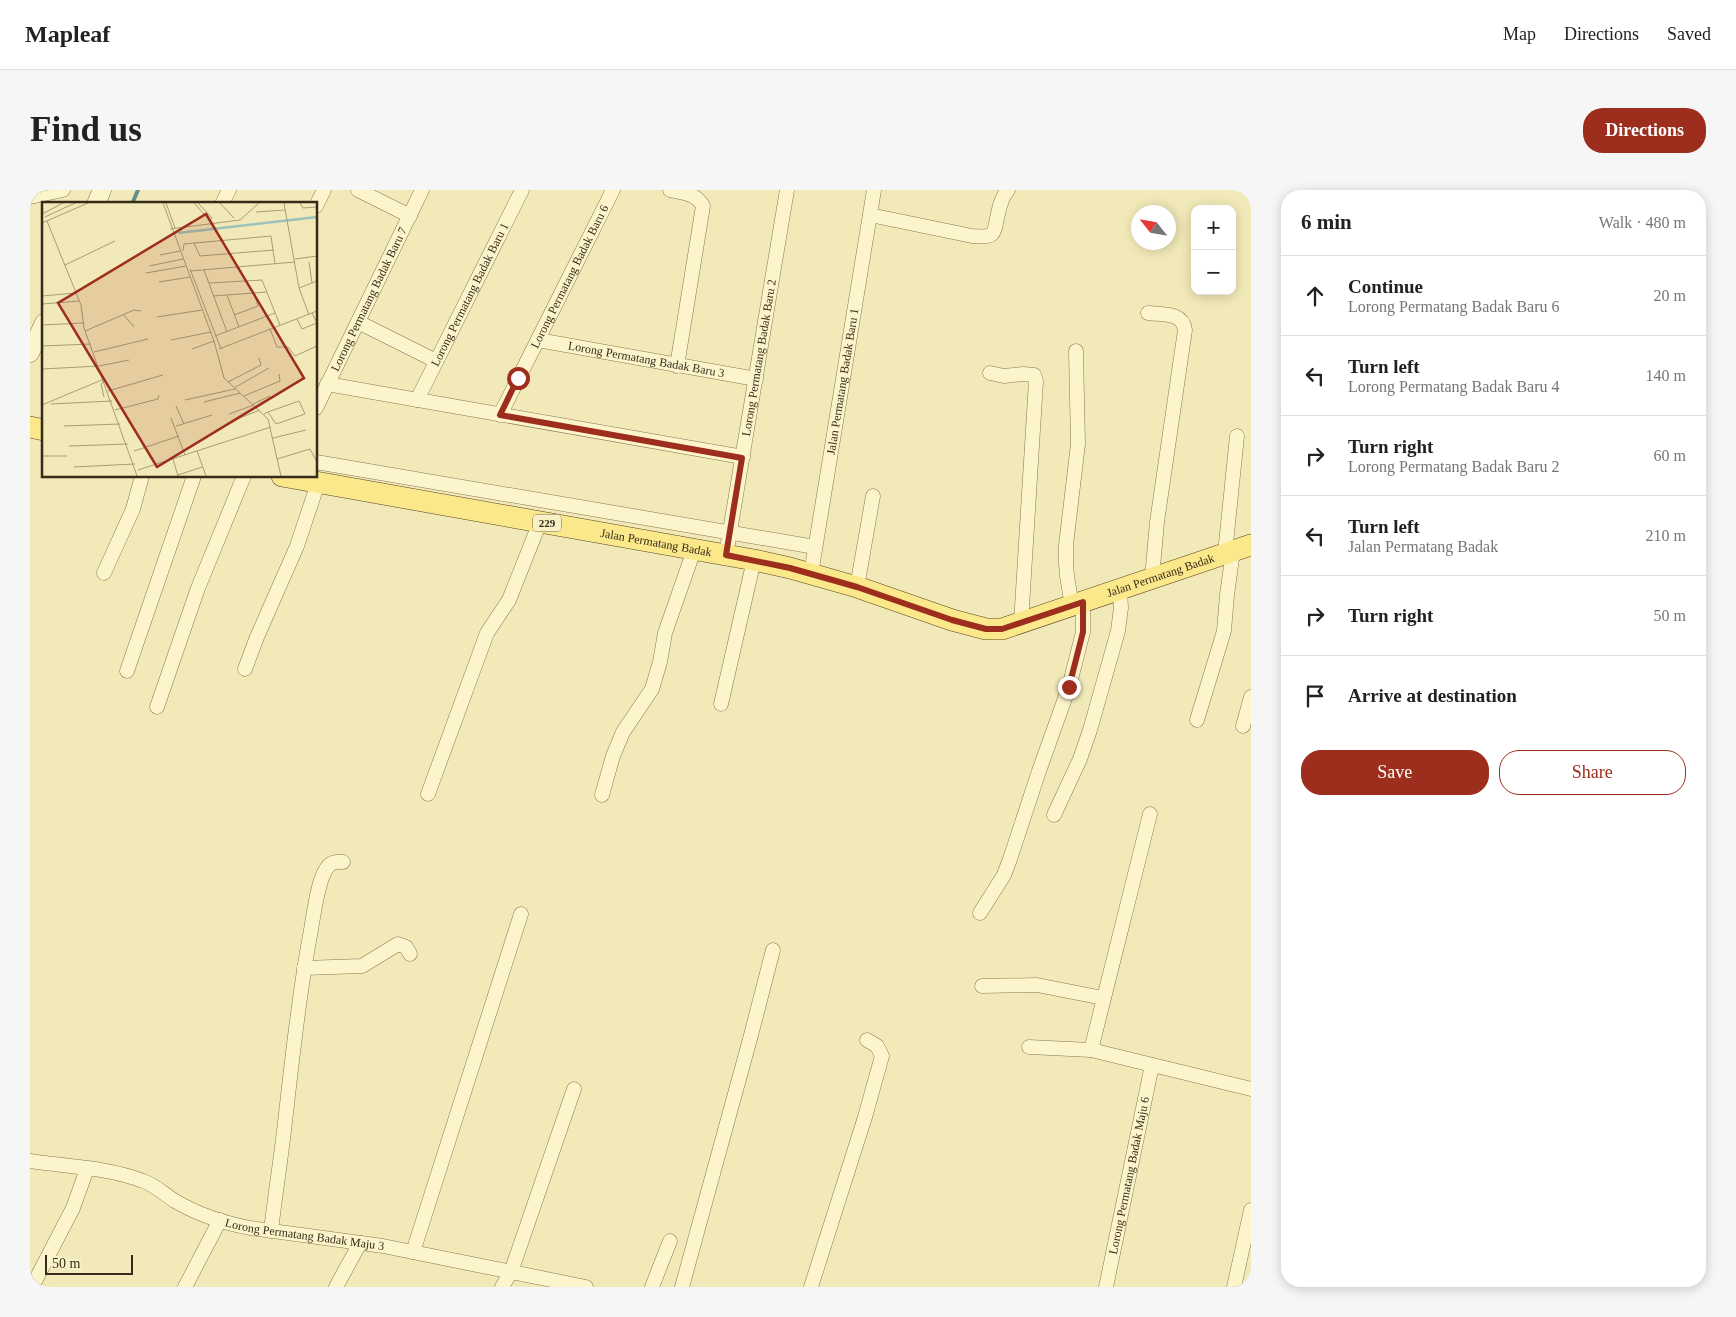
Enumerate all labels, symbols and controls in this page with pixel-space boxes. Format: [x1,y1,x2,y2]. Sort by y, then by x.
text: Mapleaf [25,21,110,47]
text: Map [1503,24,1536,44]
text: Directions [1564,24,1639,44]
text: Saved [1667,24,1711,44]
button: Directions [1583,108,1706,153]
text: Find us [30,110,142,149]
inset map [42,202,318,478]
street label: Lorong Permatang Badak Baru 6 [528,202,611,351]
north arrow [1131,205,1176,250]
map controls [1191,205,1236,295]
button: + [1191,205,1236,250]
text: 6 min [1301,210,1352,234]
text: Walk · 480 m [1599,214,1686,231]
street label: Lorong Permatang Badak Baru 1 [428,220,512,369]
street label: Lorong Permatang Badak Baru 7 [328,225,410,374]
button: − [1191,250,1236,295]
text: Continue [1348,276,1423,297]
street label: Lorong Permatang Badak Baru 2 [739,278,779,437]
icon: ahead [1301,282,1329,310]
text: 20 m [1654,287,1686,304]
text: Lorong Permatang Badak Baru 6 [1348,298,1560,315]
street label: Jalan Permatang Badak Baru 1 [824,307,861,456]
street label: Lorong Permatang Badak Baru 3 [567,339,726,380]
text: Turn left [1348,356,1420,377]
icon: left [1301,362,1329,390]
route start [507,367,530,390]
text: 140 m [1646,367,1686,384]
text: Lorong Permatang Badak Baru 4 [1348,378,1560,395]
text: Turn right [1348,436,1433,457]
icon: right [1301,442,1329,470]
text: 60 m [1654,447,1686,464]
text: Lorong Permatang Badak Baru 2 [1348,458,1560,475]
road number: 229 [533,514,561,532]
text: Turn left [1348,516,1420,537]
icon: left [1301,522,1329,550]
street label: Jalan Permatang Badak [599,526,713,559]
text: 210 m [1646,527,1686,544]
text: Jalan Permatang Badak [1348,538,1498,555]
street label: Jalan Permatang Badak [1105,551,1216,600]
icon: right [1301,602,1329,630]
text: Turn right [1348,605,1433,626]
text: 50 m [1654,607,1686,624]
route end [1058,676,1081,699]
icon: arrive [1301,682,1329,710]
text: Arrive at destination [1348,685,1517,706]
button: Save [1301,750,1489,795]
button: Share [1499,750,1686,795]
street label: Lorong Permatang Badak Maju 6 [1106,1095,1152,1255]
street label: Lorong Permatang Badak Maju 3 [224,1215,385,1253]
scale bar [45,1252,132,1275]
text: 50 m [52,1256,80,1271]

